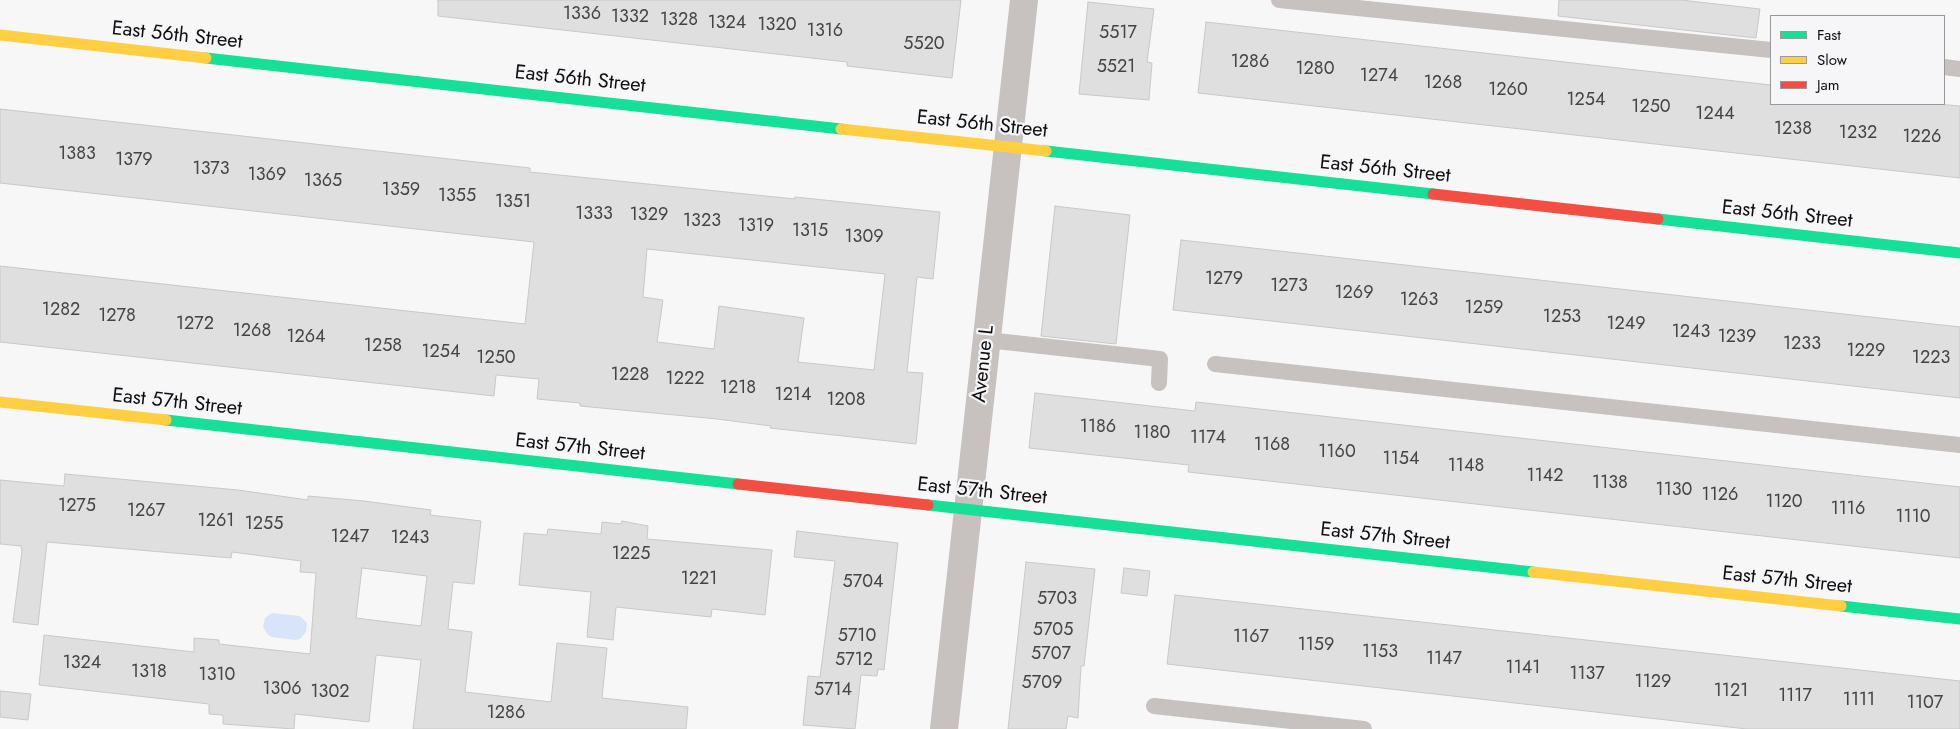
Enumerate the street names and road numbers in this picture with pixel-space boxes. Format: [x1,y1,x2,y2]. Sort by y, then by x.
street label: East 56th Street [110,17,244,55]
street label: East 56th Street [513,61,647,99]
street label: East 56th Street [915,106,1049,144]
street label: East 56th Street [1318,151,1452,189]
street label: East 56th Street [1720,196,1854,234]
street label: Avenue L [968,324,1000,404]
street label: East 57th Street [111,384,243,422]
street label: East 57th Street [514,429,646,467]
street label: East 57th Street [916,473,1048,511]
street label: East 57th Street [1319,518,1451,556]
street label: East 57th Street [1721,562,1853,600]

